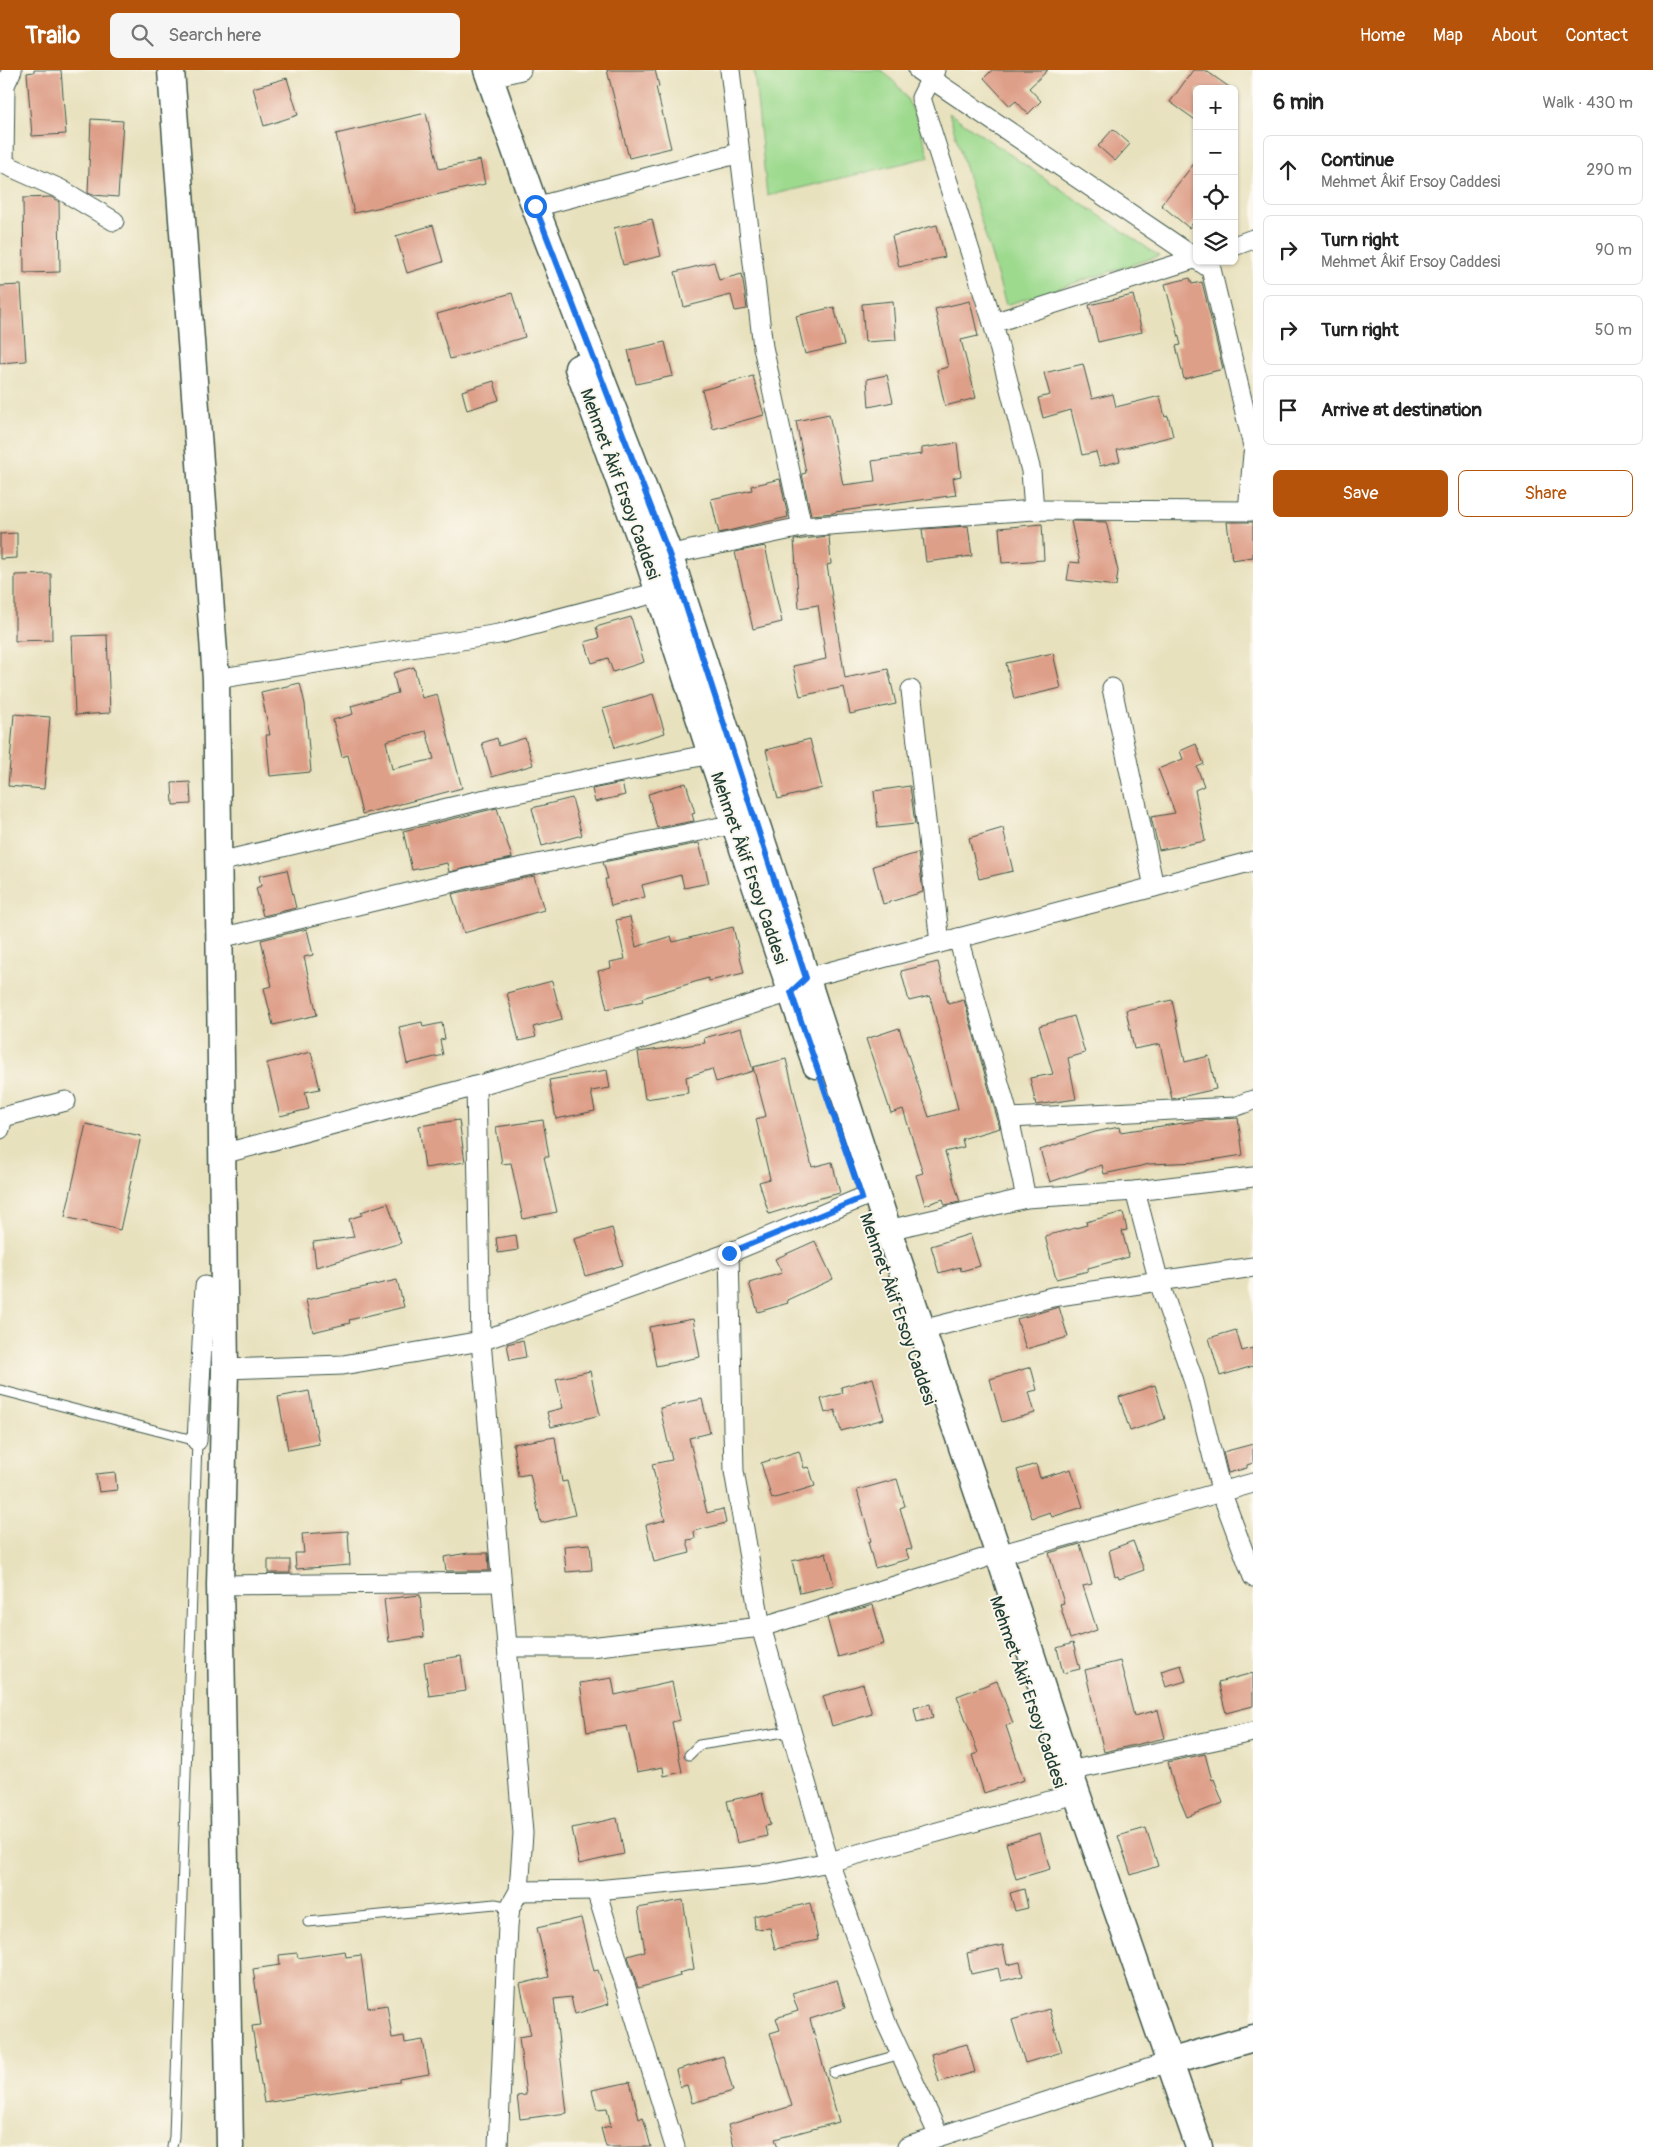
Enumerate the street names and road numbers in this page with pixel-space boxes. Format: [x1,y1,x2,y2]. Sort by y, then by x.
street label: Mehmet Âkif Ersoy Caddesi [574,385,665,583]
street label: Mehmet Âkif Ersoy Caddesi [705,769,792,967]
street label: Mehmet Âkif Ersoy Caddesi [854,1210,941,1408]
street label: Mehmet Âkif Ersoy Caddesi [984,1593,1071,1791]

